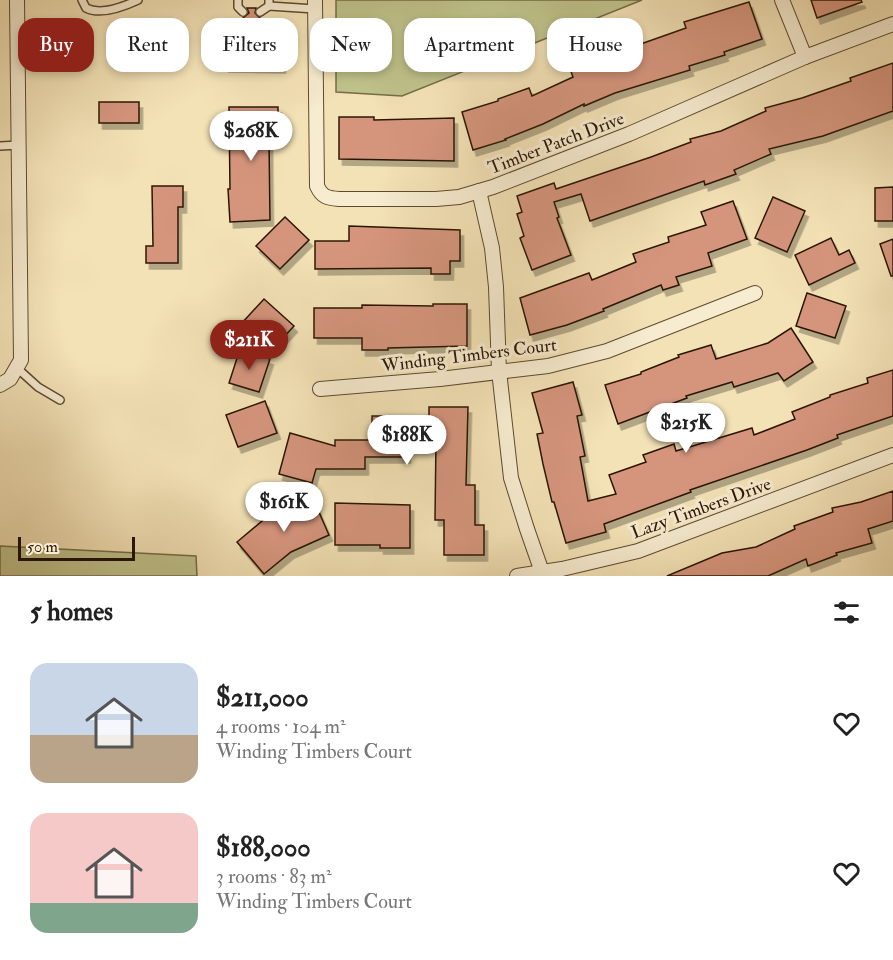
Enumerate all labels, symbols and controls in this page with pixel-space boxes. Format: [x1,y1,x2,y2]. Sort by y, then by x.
chip: Buy [18,18,94,72]
chip: Rent [106,18,189,72]
chip: Filters [201,18,298,72]
chip: New [310,18,392,72]
chip: Apartment [404,18,535,72]
chip: House [547,18,643,72]
street label: Timber Patch Drive [485,107,628,180]
pin: $268K [209,111,293,162]
text: $268K [224,118,278,143]
pin: $211K [207,320,291,371]
text: $211K [224,327,274,352]
street label: Winding Timbers Court [379,333,558,378]
pin: $215K [644,403,728,454]
text: $215K [660,410,712,435]
pin: $188K [365,415,449,466]
text: $188K [381,422,433,447]
street label: Lazy Timbers Drive [628,472,775,544]
pin: $161K [242,482,326,533]
text: $161K [259,489,309,514]
scale bar [18,534,135,562]
text: 50 m [27,537,58,557]
text: 5 homes [30,596,113,628]
icon: filters [830,596,863,629]
text: $211,000 [216,682,309,714]
icon: home [78,687,150,759]
icon: heart [830,707,863,740]
text: 4 rooms · 104 m² [216,714,346,739]
text: Winding Timbers Court [216,739,412,764]
text: $188,000 [216,832,311,864]
icon: home [78,837,150,909]
icon: heart [830,857,863,890]
text: 3 rooms · 83 m² [216,864,332,889]
text: Winding Timbers Court [216,889,412,914]

